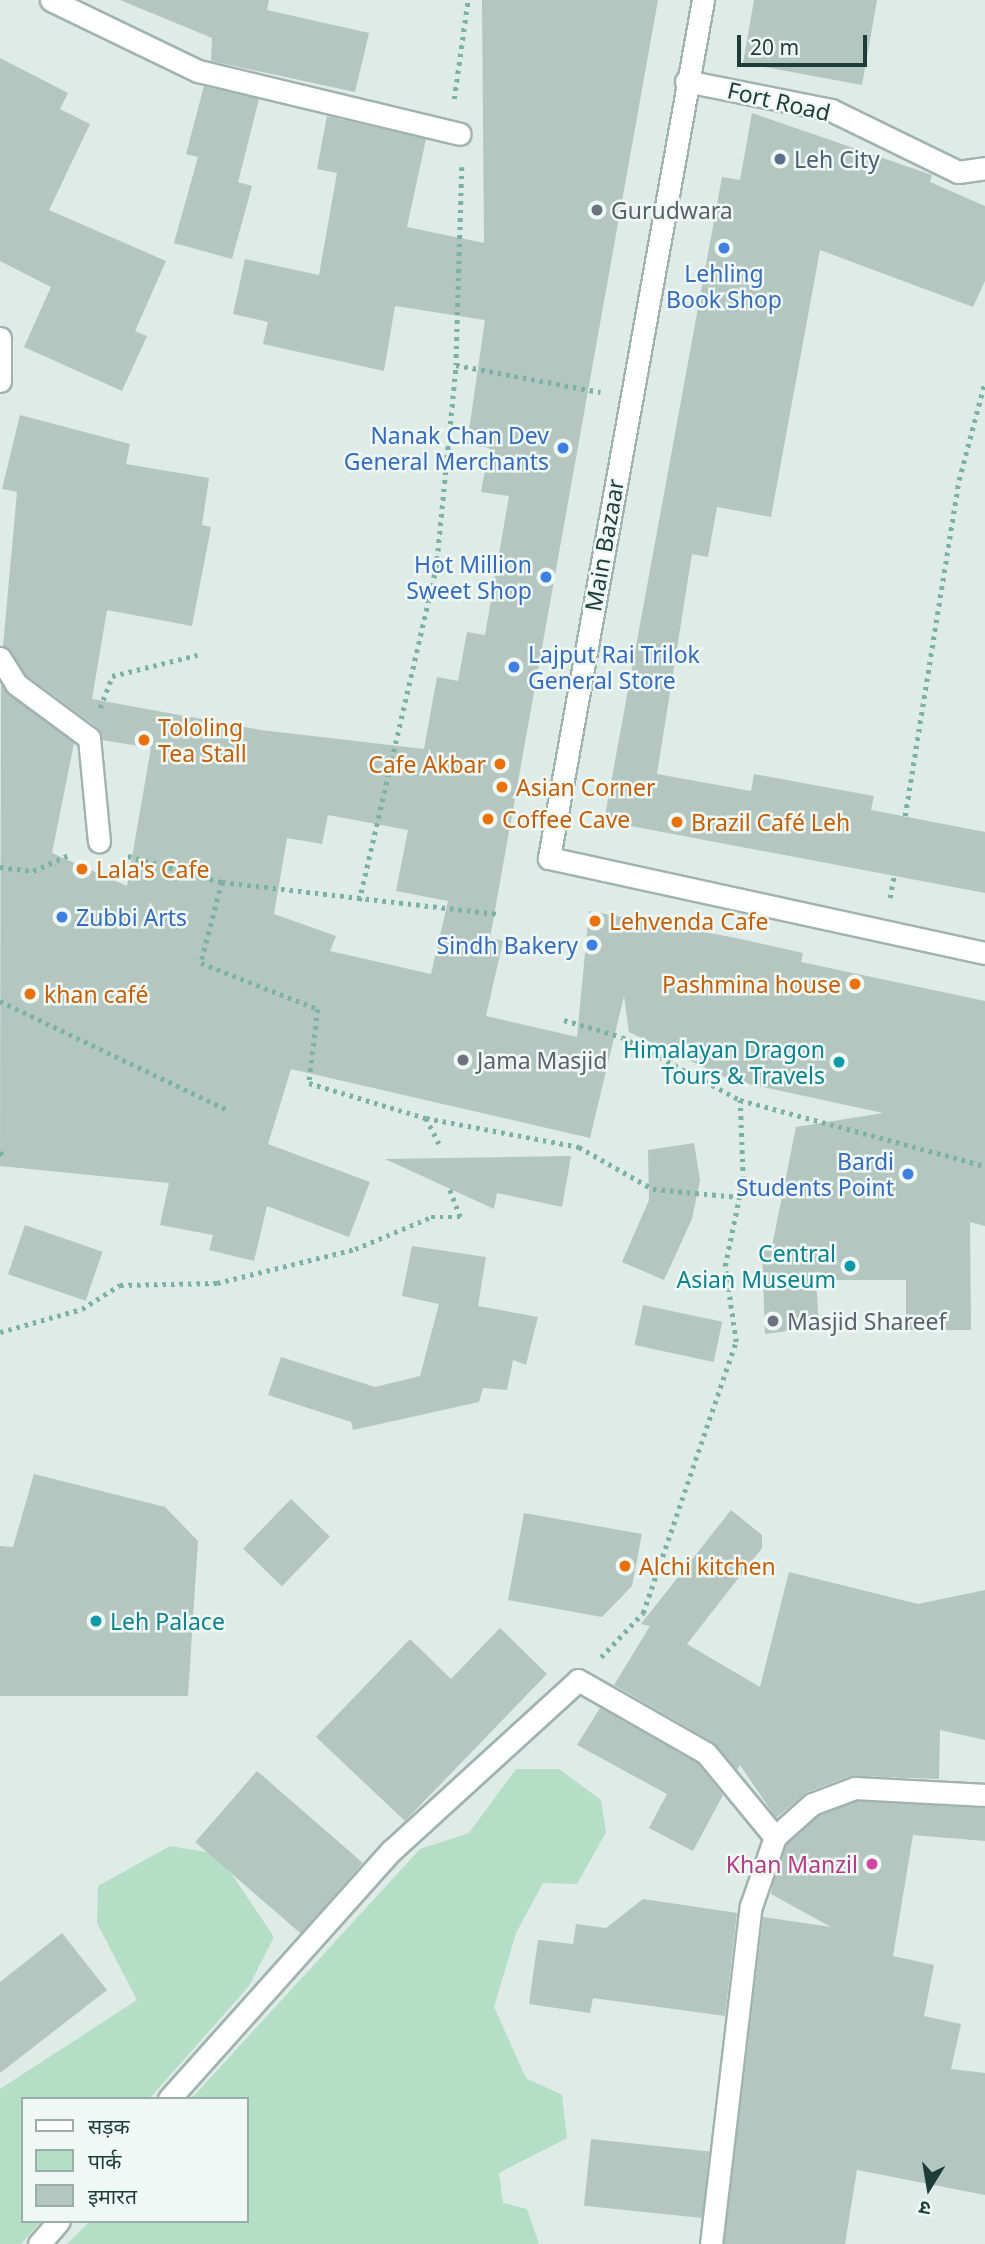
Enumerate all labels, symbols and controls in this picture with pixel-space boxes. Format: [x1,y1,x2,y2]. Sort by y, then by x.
scale bar [740,21,870,65]
text: 20 m [750,33,799,61]
street label: Fort Road [725,76,833,126]
place label: Leh City [794,145,880,173]
marker: Leh City [772,151,788,167]
place label: Gurudwara [611,196,733,224]
marker: Gurudwara [589,202,605,218]
marker: Lehling Book Shop [716,240,732,256]
place label: Lehling Book Shop [666,259,782,313]
place label: Nanak Chan Dev General Merchants [344,421,549,475]
marker: Nanak Chan Dev General Merchants [555,440,571,456]
street label: Main Bazaar [579,477,629,613]
place label: Hot Million Sweet Shop [406,550,532,604]
marker: Hot Million Sweet Shop [538,569,554,585]
place label: Lajput Rai Trilok General Store [528,640,700,694]
marker: Lajput Rai Trilok General Store [506,659,522,675]
place label: Tololing Tea Stall [158,713,247,767]
marker: Tololing Tea Stall [136,732,152,748]
place label: Cafe Akbar [368,750,486,778]
marker: Cafe Akbar [492,756,508,772]
place label: Asian Corner [516,773,655,801]
marker: Asian Corner [494,779,510,795]
place label: Coffee Cave [502,805,630,833]
place label: Brazil Café Leh [691,808,850,836]
marker: Coffee Cave [480,811,496,827]
marker: Brazil Café Leh [669,814,685,830]
place label: Lala's Cafe [96,855,209,883]
marker: Lala's Cafe [74,861,90,877]
place label: Zubbi Arts [76,903,187,931]
place label: Lehvenda Cafe [609,907,768,935]
marker: Zubbi Arts [54,909,70,925]
marker: Lehvenda Cafe [587,913,603,929]
place label: Sindh Bakery [437,931,578,959]
marker: Sindh Bakery [584,937,600,953]
place label: Pashmina house [662,970,841,998]
marker: Pashmina house [847,976,863,992]
place label: khan café [44,980,148,1008]
marker: khan café [22,986,38,1002]
place label: Himalayan Dragon Tours & Travels [623,1035,825,1089]
place label: Jama Masjid [477,1046,607,1074]
marker: Jama Masjid [455,1052,471,1068]
marker: Himalayan Dragon Tours & Travels [831,1054,847,1070]
place label: Bardi Students Point [736,1147,894,1201]
marker: Bardi Students Point [900,1166,916,1182]
place label: Central Asian Museum [676,1239,836,1293]
marker: Central Asian Museum [842,1258,858,1274]
place label: Masjid Shareef [787,1307,946,1335]
marker: Masjid Shareef [765,1313,781,1329]
place label: Alchi kitchen [639,1552,776,1580]
marker: Alchi kitchen [617,1558,633,1574]
place label: Leh Palace [110,1607,225,1635]
marker: Leh Palace [88,1613,104,1629]
place label: Khan Manzil [726,1850,858,1878]
marker: Khan Manzil [864,1856,880,1872]
legend [21,2097,248,2223]
text: सड़क [88,2112,130,2140]
text: पार्क [88,2147,122,2175]
north arrow [894,2153,964,2223]
text: इमारत [88,2182,137,2210]
text: उ [917,2195,933,2222]

